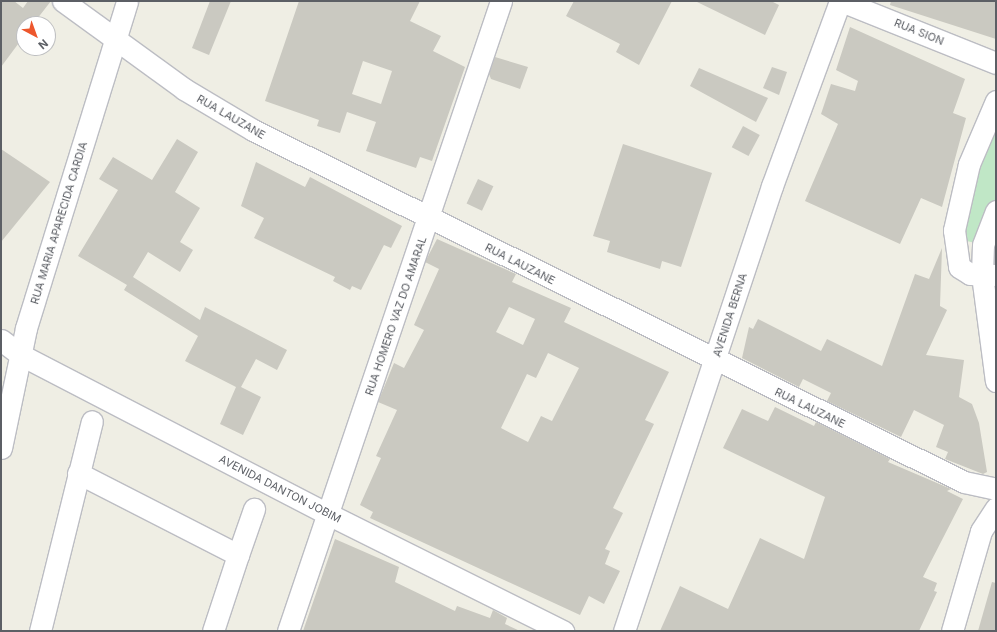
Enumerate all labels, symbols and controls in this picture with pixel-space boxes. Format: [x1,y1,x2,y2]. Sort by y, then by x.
north arrow [16,16,56,56]
street label: RUA SION [892,16,946,48]
text: N [35,36,51,52]
street label: RUA LAUZANE [194,92,268,142]
street label: RUA MARIA APARECIDA CARDIA [28,140,90,306]
street label: RUA HOMERO VAZ DO AMARAL [363,235,429,397]
street label: RUA LAUZANE [483,241,557,287]
street label: AVENIDA BERNA [710,271,750,359]
street label: RUA LAUZANE [773,385,847,431]
street label: AVENIDA DANTON JOBIM [217,452,343,526]

